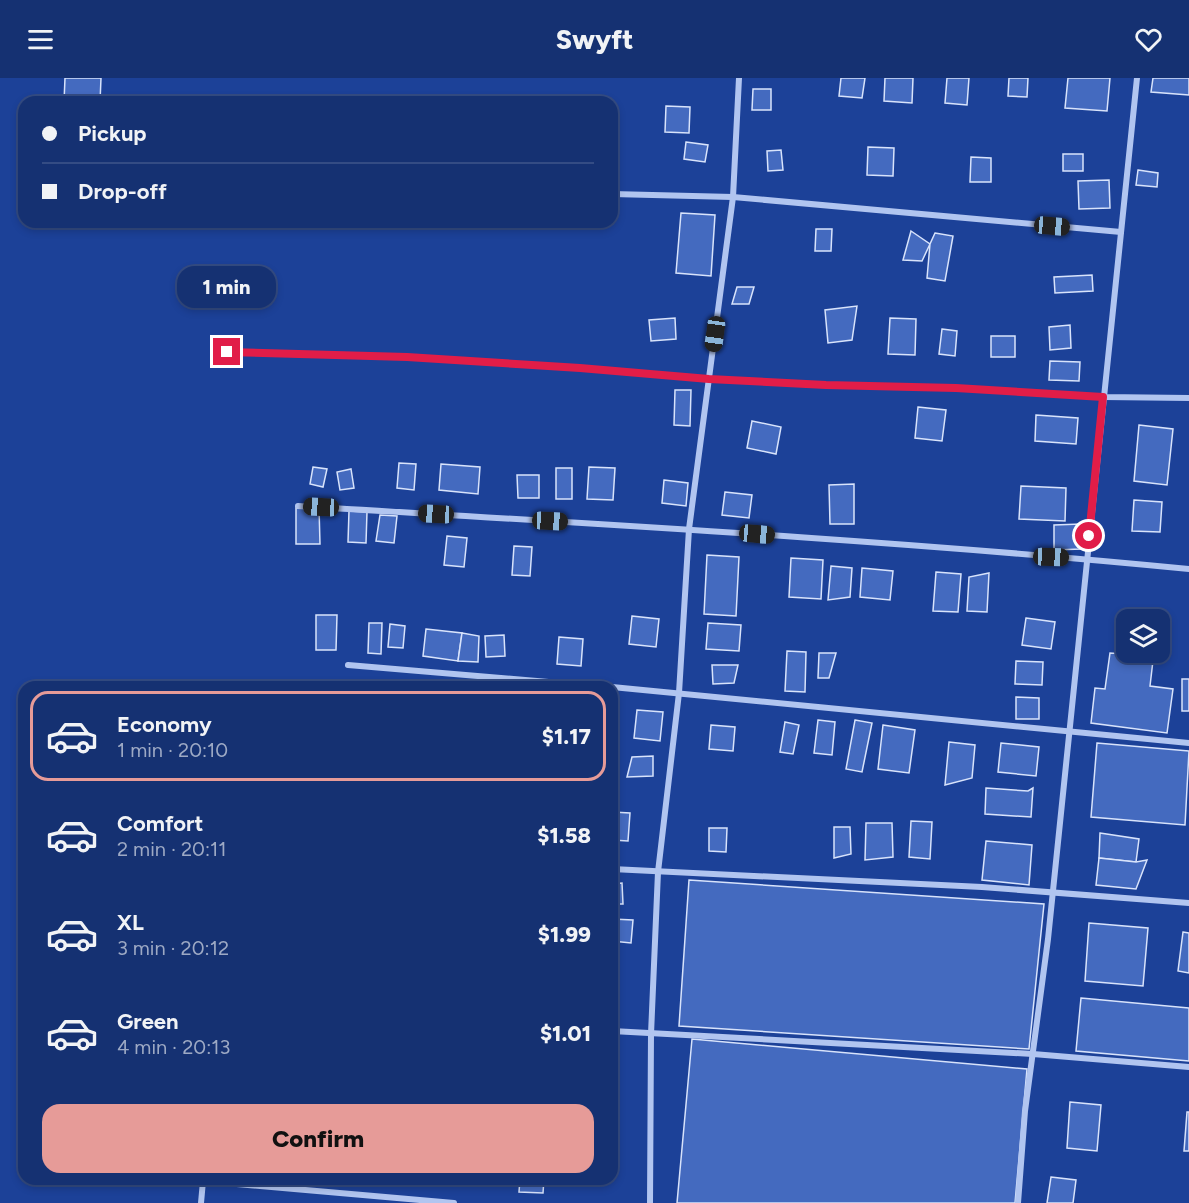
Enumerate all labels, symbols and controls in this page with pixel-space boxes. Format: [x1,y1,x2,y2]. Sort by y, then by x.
icon: menu [24,23,57,56]
text: Swyft [556,23,633,56]
icon: heart [1132,23,1165,56]
text: Pickup [78,120,147,147]
text: Drop-off [78,178,167,205]
car [1033,215,1071,237]
callout: 1 min [178,265,276,307]
text: 1 min [203,275,250,299]
car [704,315,726,353]
route end [213,338,240,365]
car [303,497,339,517]
car [418,504,454,524]
car [532,511,568,531]
route start [1075,522,1102,549]
car [738,523,776,545]
car [1033,547,1069,567]
map controls [1116,609,1170,663]
button: layers [1116,609,1170,663]
icon: car [45,709,99,763]
text: Economy [117,711,212,738]
text: $1.17 [542,723,591,750]
text: 1 min · 20:10 [117,738,228,762]
icon: car [45,808,99,862]
text: Comfort [117,810,203,837]
text: $1.58 [537,822,591,849]
text: 2 min · 20:11 [117,837,226,861]
icon: car [45,907,99,961]
text: XL [117,909,144,936]
text: $1.99 [538,921,591,948]
text: 3 min · 20:12 [117,936,229,960]
icon: car [45,1006,99,1060]
text: Green [117,1008,179,1035]
text: $1.01 [540,1020,591,1047]
text: 4 min · 20:13 [117,1035,230,1059]
button: Confirm [42,1104,594,1173]

